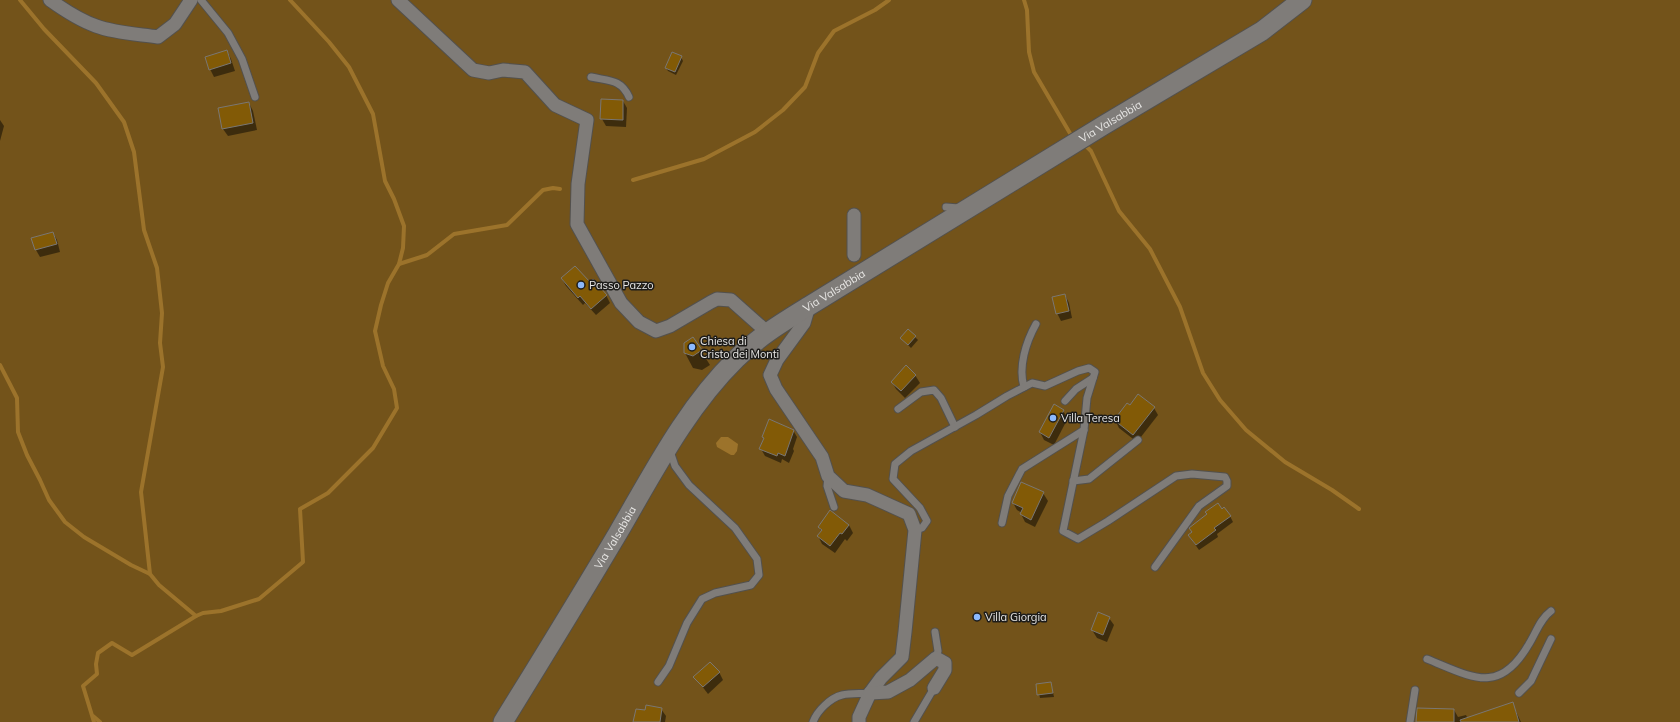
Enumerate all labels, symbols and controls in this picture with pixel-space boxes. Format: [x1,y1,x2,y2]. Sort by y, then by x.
street label: Via Valsabbia [1076,97,1144,146]
street label: Via Valsabbia [800,266,868,315]
place label: Passo Pazzo [589,278,654,292]
marker: Passo Pazzo [576,280,586,290]
place label: Chiesa di Cristo dei Monti [700,334,779,361]
marker: Chiesa di Cristo dei Monti [687,342,697,352]
place label: Villa Teresa [1061,411,1120,425]
marker: Villa Teresa [1048,413,1058,423]
street label: Via Valsabbia [591,504,639,572]
place label: Villa Giorgia [985,610,1047,624]
marker: Villa Giorgia [972,612,982,622]

